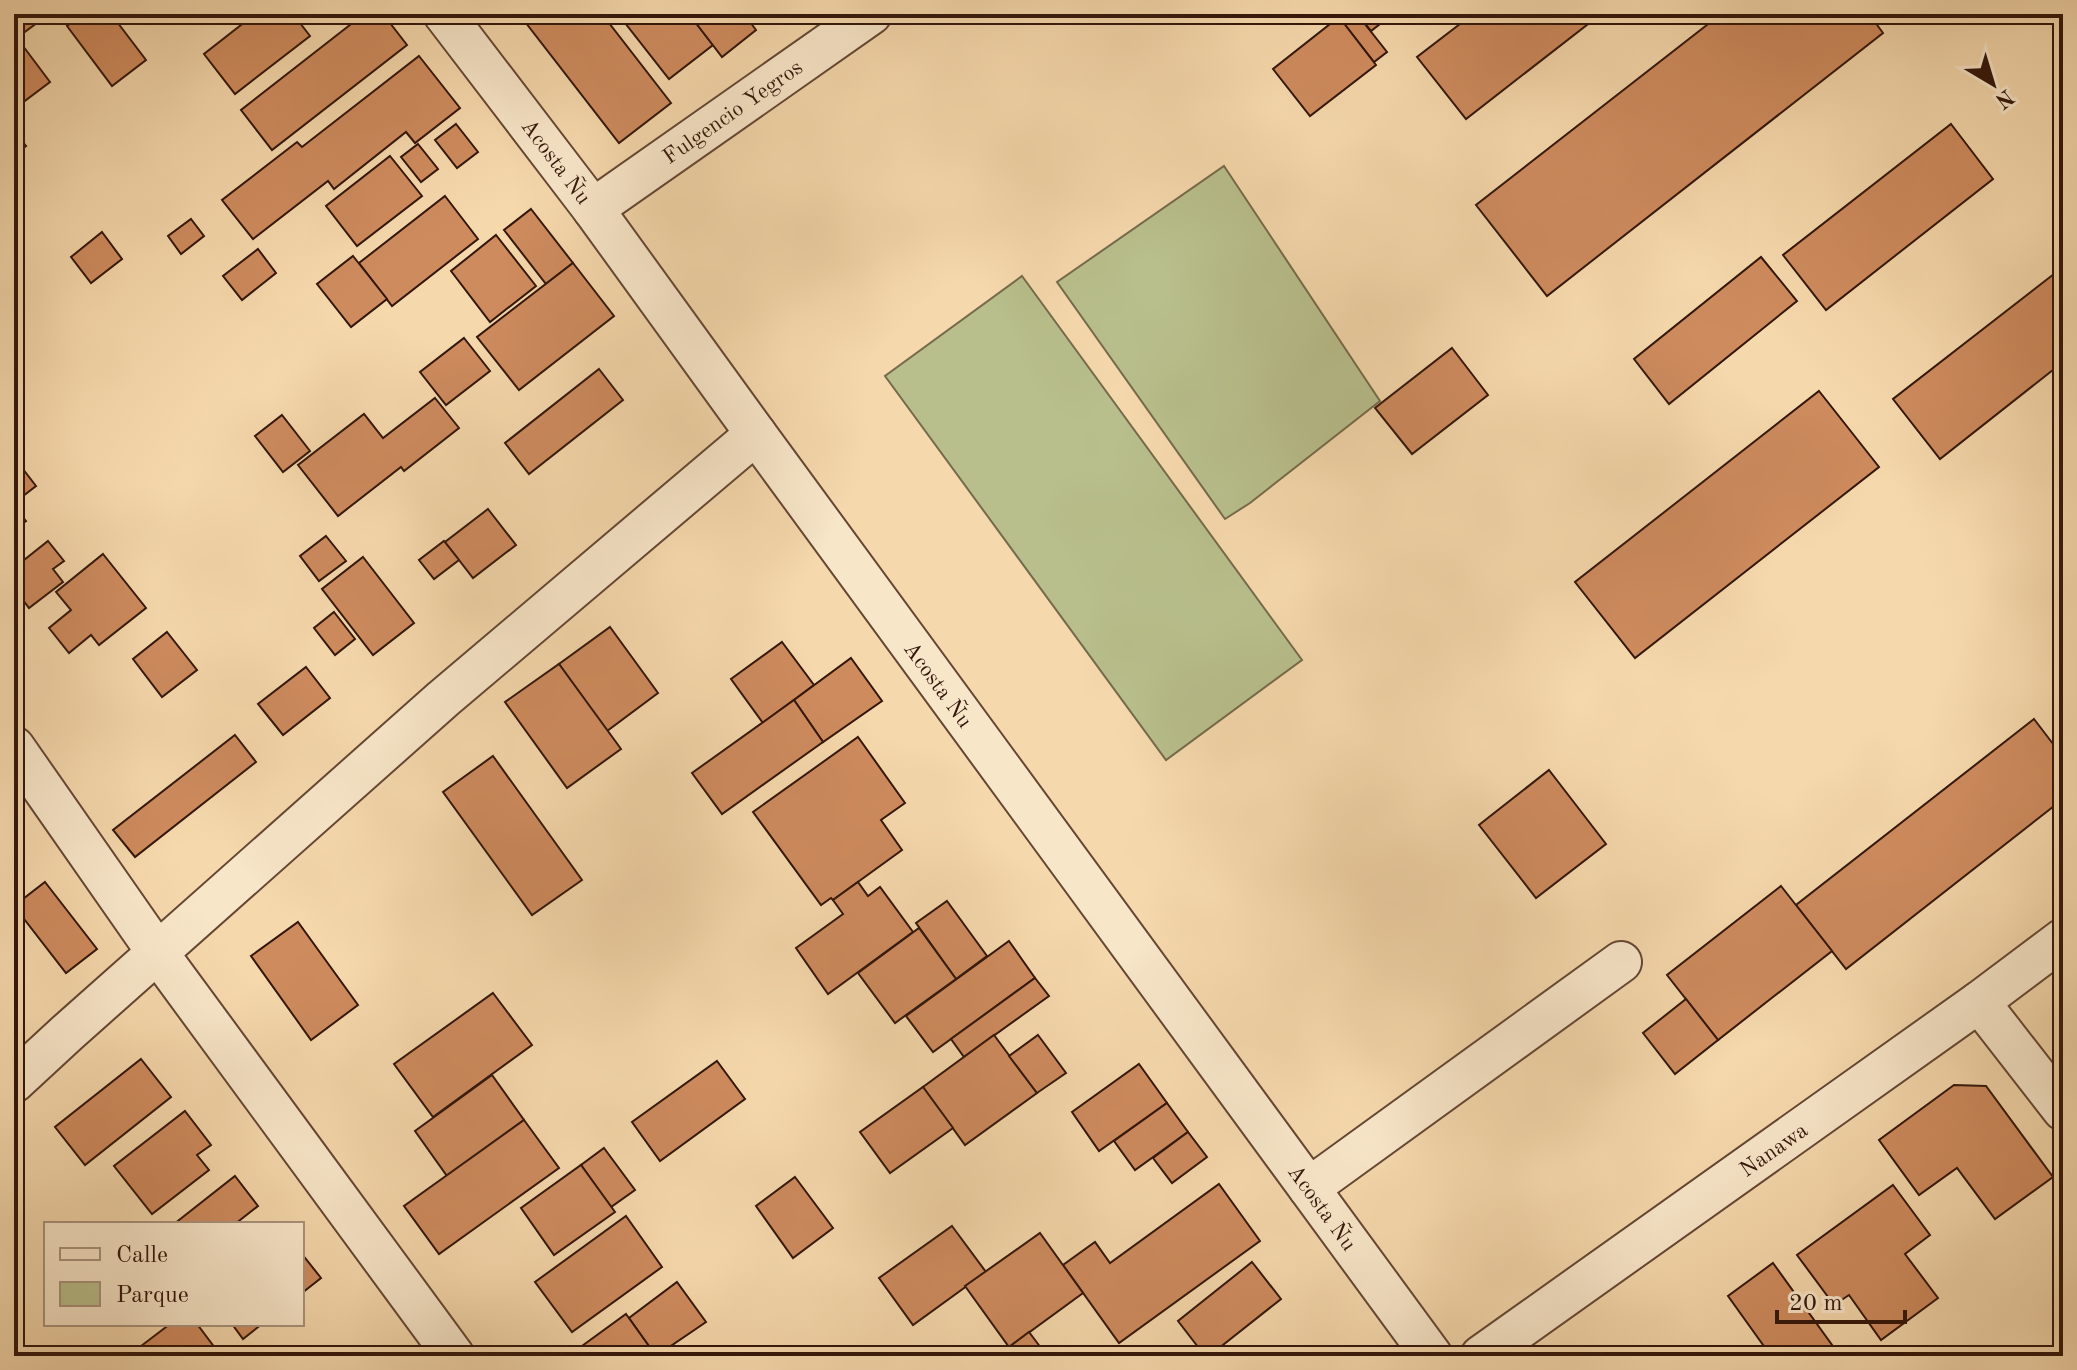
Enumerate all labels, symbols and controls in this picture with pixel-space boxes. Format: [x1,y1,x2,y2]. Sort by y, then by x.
north arrow [1953,44,2033,124]
street label: Fulgencio Yegros [659,56,807,169]
text: N [1991,84,2017,112]
street label: Acosta Ñu [516,113,598,209]
street label: Acosta Ñu [899,636,979,732]
street label: Nanawa [1736,1119,1812,1182]
street label: Acosta Ñu [1283,1159,1363,1255]
legend [44,1222,304,1326]
text: Calle [116,1244,168,1268]
scale bar [1777,1274,1905,1324]
text: Parque [116,1284,189,1308]
text: 20 m [1789,1292,1843,1316]

